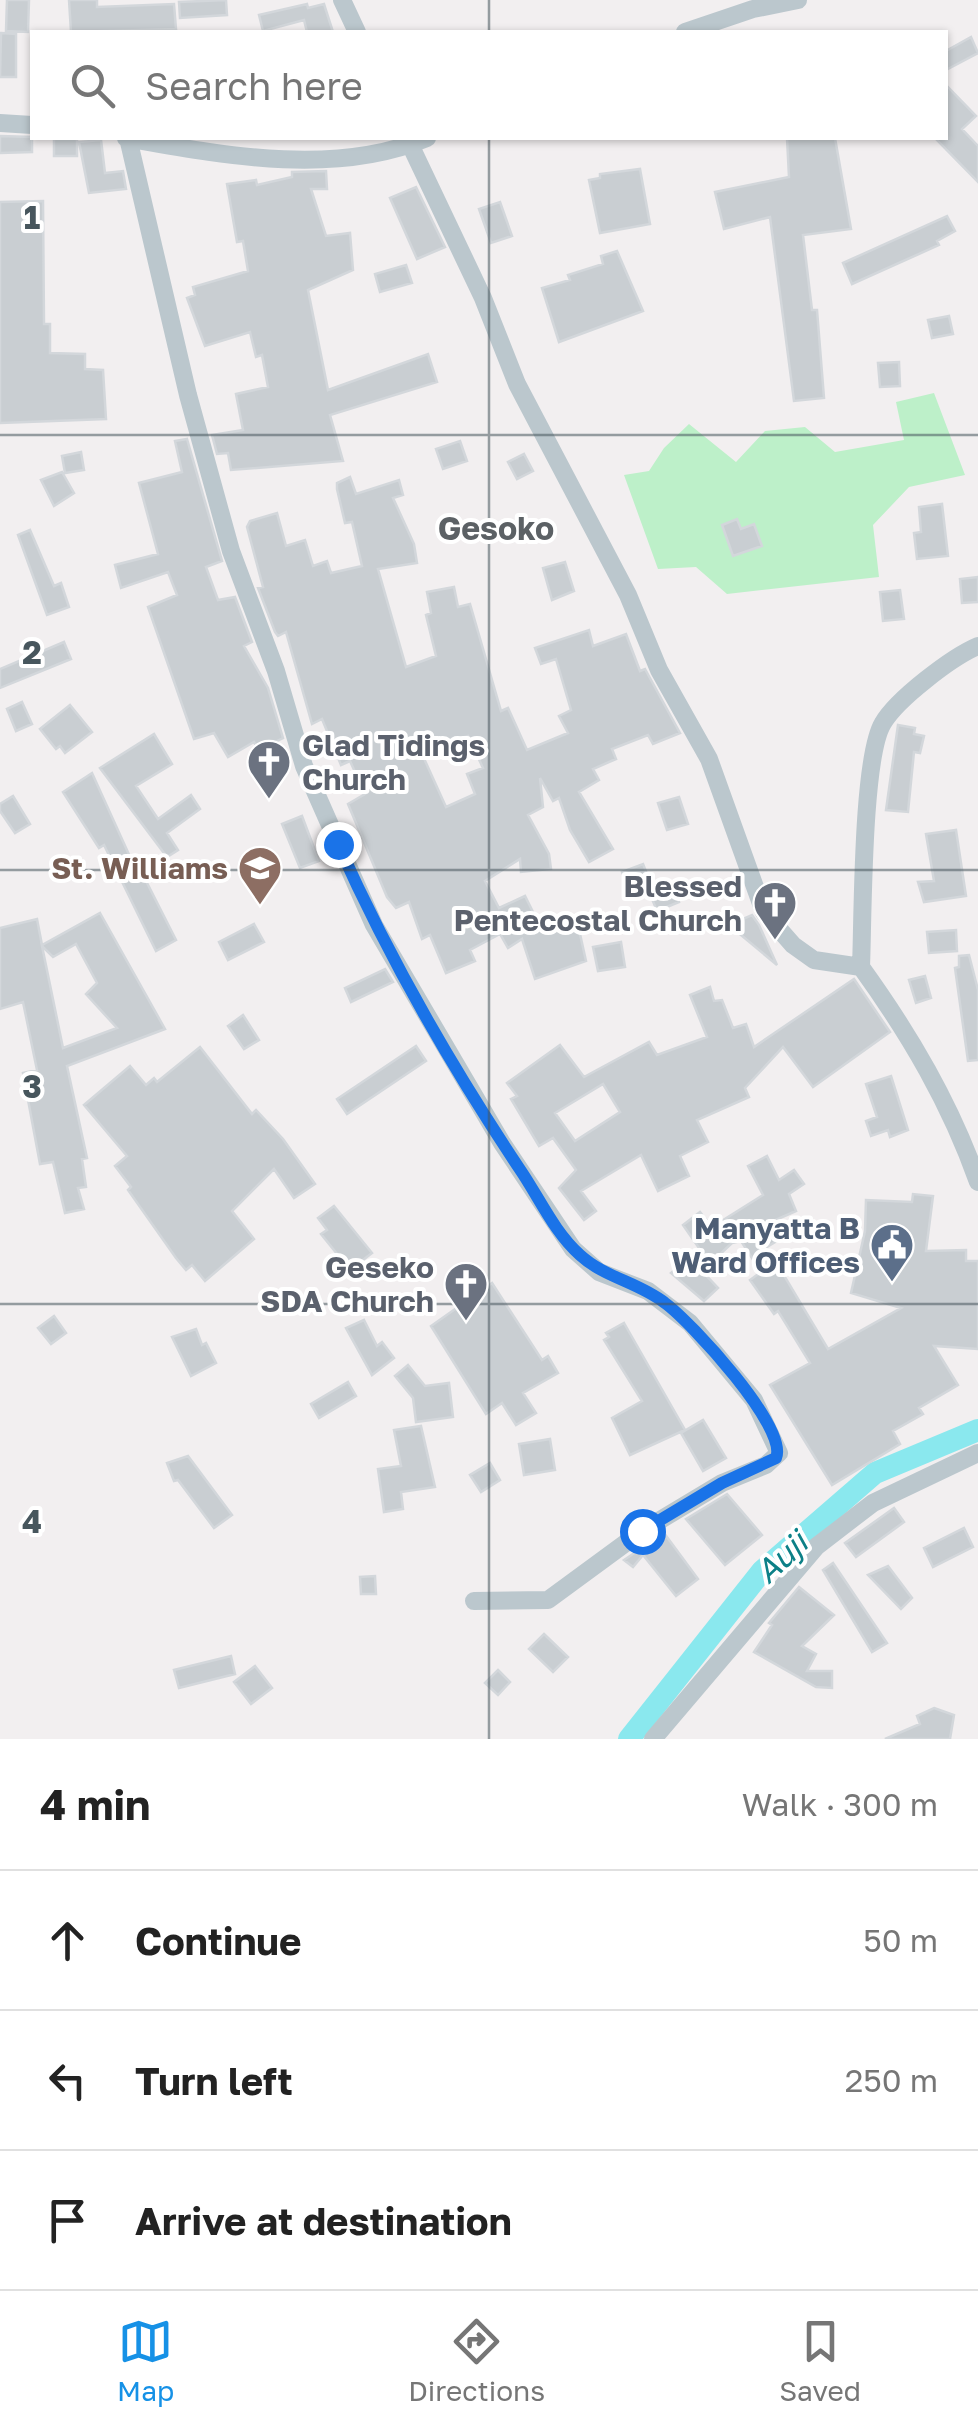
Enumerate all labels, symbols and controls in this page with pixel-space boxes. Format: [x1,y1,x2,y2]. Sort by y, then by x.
search box [30,30,948,140]
icon: search [65,58,120,113]
text: Search here [145,63,363,108]
text: 1 [24,198,40,236]
district label: Gesoko [438,509,554,547]
text: 2 [22,633,42,671]
place label: Glad Tidings Church [302,727,485,797]
church icon: Glad Tidings Church [246,739,292,800]
route end [316,822,362,868]
school or university icon: St. Williams [237,845,283,906]
place label: St. Williams [51,850,228,886]
place label: Blessed Pentecostal Church [454,868,742,938]
church icon: Blessed Pentecostal Church [752,880,798,941]
text: 3 [22,1067,42,1105]
place label: Manyatta B Ward Offices [671,1210,860,1280]
public building icon: Manyatta B Ward Offices [869,1222,915,1283]
place label: Geseko SDA Church [260,1249,434,1319]
church icon: Geseko SDA Church [443,1261,489,1322]
text: 4 [22,1502,42,1540]
route start [620,1509,666,1555]
water label: Auji [747,1521,817,1590]
text: 4 min [40,1779,150,1829]
text: Walk · 300 m [742,1785,938,1823]
icon: ahead [40,1913,95,1968]
text: Continue [135,1918,301,1963]
text: 50 m [863,1921,938,1959]
icon: left [40,2053,95,2108]
text: Turn left [135,2058,293,2103]
text: 250 m [845,2061,938,2099]
icon: arrive [40,2193,95,2248]
text: Arrive at destination [135,2198,512,2243]
tab: Map [117,2314,174,2407]
tab: Directions [408,2314,545,2407]
tab: Saved [779,2314,861,2407]

